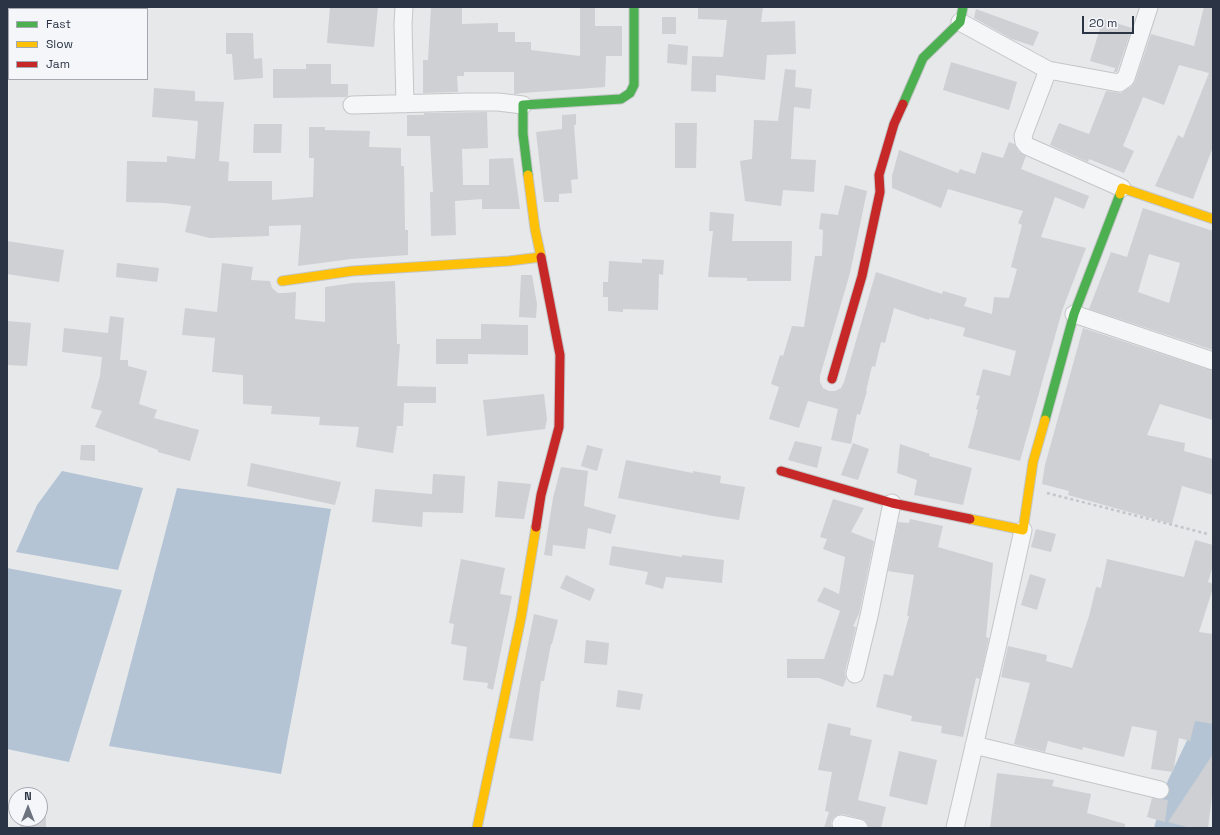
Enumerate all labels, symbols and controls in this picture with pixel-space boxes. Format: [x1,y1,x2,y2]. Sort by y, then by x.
legend [8,8,148,80]
scale bar [1084,8,1136,34]
text: 20 m [1089,15,1117,31]
text: Fast [46,16,71,32]
text: Slow [46,36,73,52]
text: Jam [46,56,70,72]
north arrow [8,787,48,827]
text: N [24,789,32,803]

